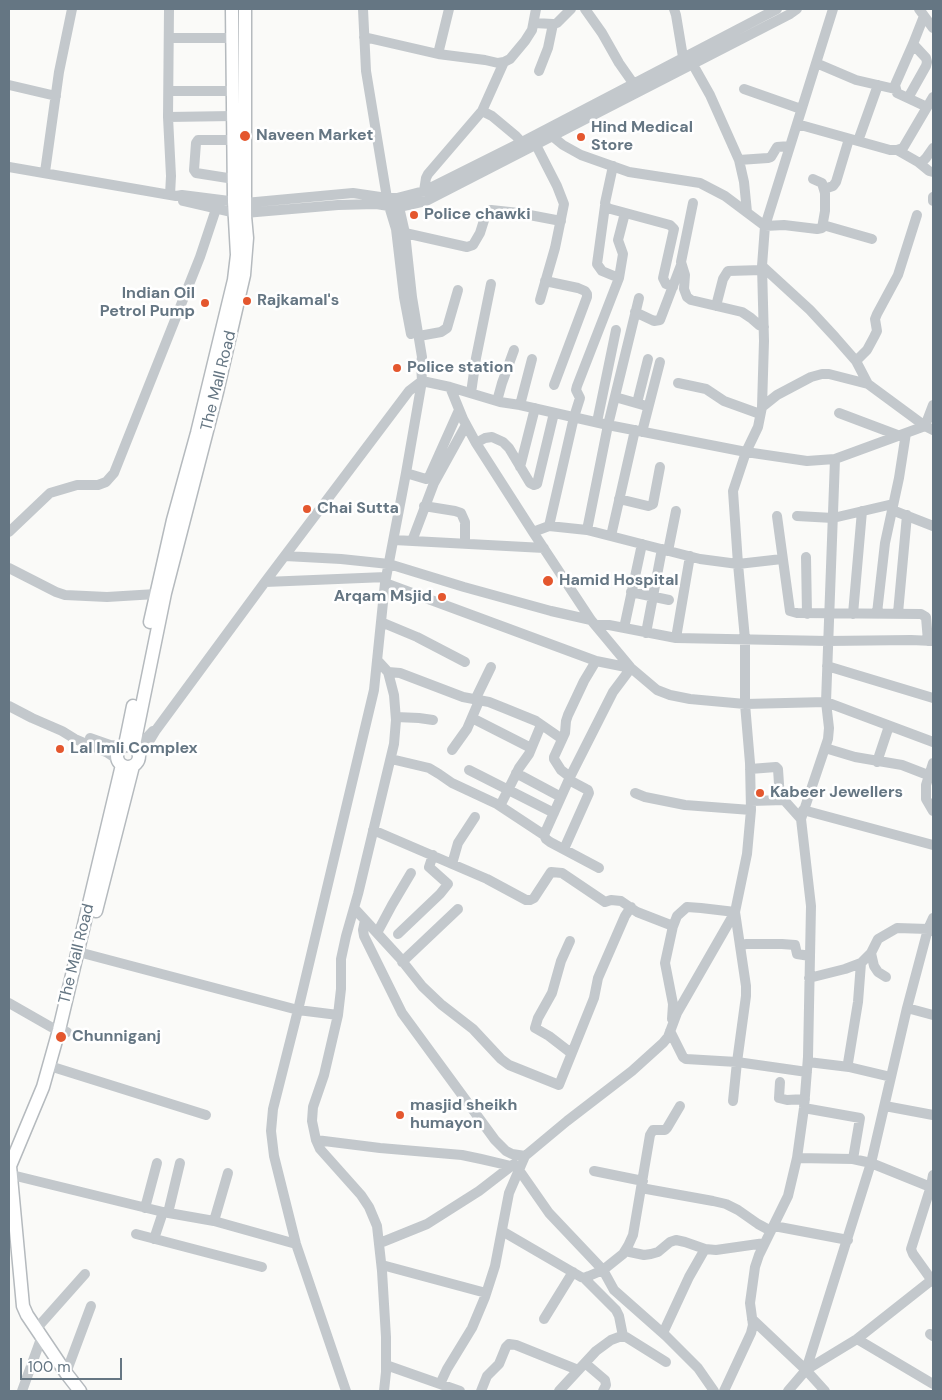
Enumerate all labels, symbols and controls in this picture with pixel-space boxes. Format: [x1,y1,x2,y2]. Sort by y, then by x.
place label: Hind Medical Store [591,118,693,156]
place label: Naveen Market [256,126,373,146]
marker: Naveen Market [238,129,252,143]
marker: Hind Medical Store [575,131,587,143]
place label: Police chawki [424,205,531,225]
marker: Police chawki [408,209,420,221]
place label: Indian Oil Petrol Pump [100,284,195,322]
place label: Rajkamal's [257,291,339,311]
marker: Rajkamal's [241,295,253,307]
marker: Indian Oil Petrol Pump [199,297,211,309]
street label: The Mall Road [197,329,241,433]
place label: Police station [407,358,513,378]
marker: Police station [391,362,403,374]
place label: Chai Sutta [317,499,399,519]
marker: Chai Sutta [301,503,313,515]
place label: Hamid Hospital [559,571,679,591]
marker: Hamid Hospital [541,574,555,588]
place label: Arqam Msjid [334,587,432,607]
marker: Arqam Msjid [436,591,448,603]
place label: Lal Imli Complex [70,739,198,759]
marker: Lal Imli Complex [54,743,66,755]
place label: Kabeer Jewellers [770,783,903,803]
marker: Kabeer Jewellers [754,787,766,799]
street label: The Mall Road [55,902,99,1006]
place label: Chunniganj [72,1027,161,1047]
marker: Chunniganj [54,1030,68,1044]
place label: masjid sheikh humayon [410,1096,518,1134]
marker: masjid sheikh humayon [394,1109,406,1121]
scale bar [22,1348,125,1380]
text: 100 m [28,1357,71,1377]

